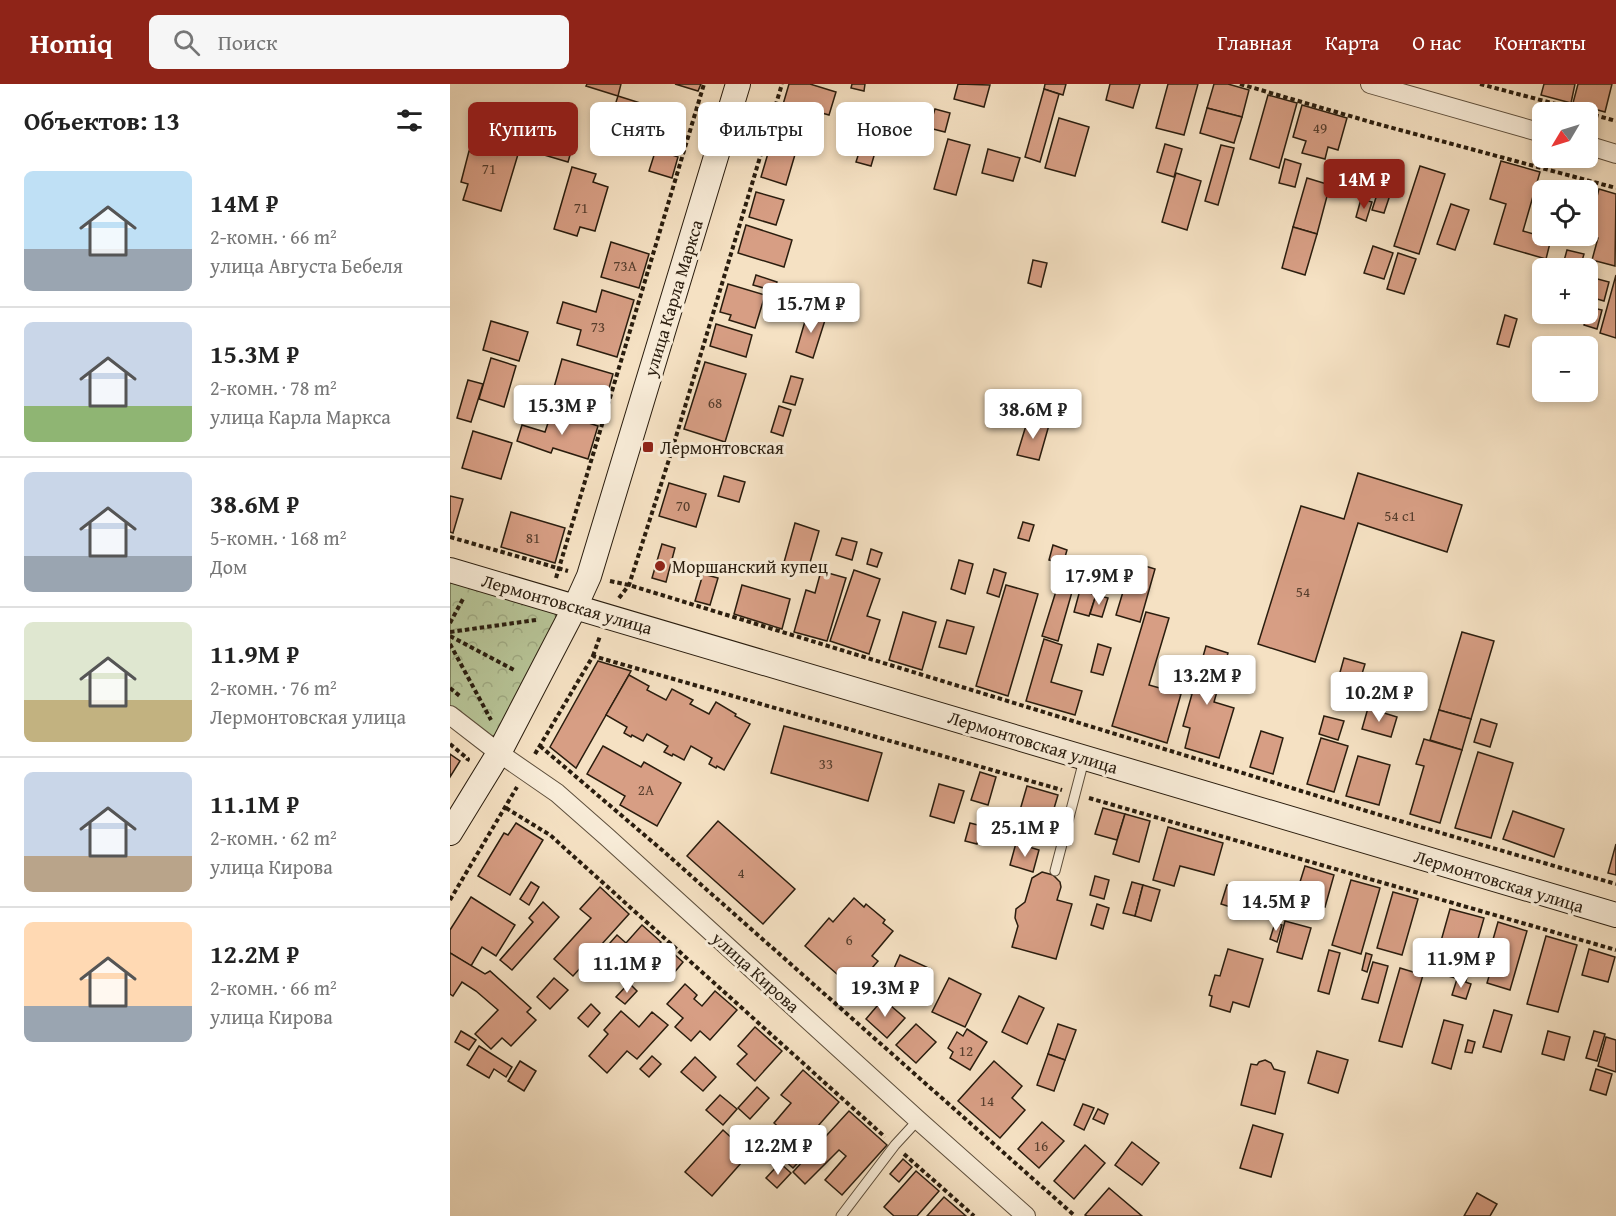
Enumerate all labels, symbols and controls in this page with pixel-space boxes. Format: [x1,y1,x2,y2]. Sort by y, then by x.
search box [149,15,569,69]
text: Homiq [30,22,113,63]
icon: search [170,26,203,59]
text: Поиск [218,26,277,58]
text: Главная [1217,27,1292,58]
text: Карта [1325,27,1379,58]
text: О нас [1412,27,1461,58]
text: Контакты [1494,27,1586,58]
text: Объектов: 13 [24,101,180,140]
chip: Купить [468,102,578,156]
chip: Снять [590,102,686,156]
chip: Фильтры [698,102,824,156]
chip: Новое [836,102,934,156]
north arrow [1532,102,1598,168]
map controls [1532,102,1598,402]
icon: filters [393,104,426,137]
house number: 49 [1313,117,1327,138]
house number: 71 [482,158,496,179]
pin: 14M ₽ [1322,159,1406,210]
text: 14M ₽ [1338,164,1390,193]
button: locate [1532,180,1598,246]
text: 14M ₽ [210,183,279,222]
icon: home [72,195,144,267]
house number: 71 [574,197,588,218]
street label: улица Карла Маркса [636,216,710,381]
text: 2-комн. · 66 m² [210,222,337,251]
text: улица Августа Бебеля [210,251,403,280]
house number: 73А [613,255,637,276]
button: + [1532,258,1598,324]
pin: 15.7M ₽ [756,283,866,334]
text: 15.7M ₽ [777,288,845,317]
house number: 73 [591,316,605,337]
text: 15.3M ₽ [210,334,299,373]
button: − [1532,336,1598,402]
icon: home [72,346,144,418]
text: 2-комн. · 78 m² [210,373,337,402]
pin: 15.3M ₽ [507,385,617,436]
pin: 38.6M ₽ [978,389,1088,440]
text: 15.3M ₽ [528,390,596,419]
house number: 68 [708,392,722,413]
text: 38.6M ₽ [999,394,1067,423]
text: улица Карла Маркса [210,402,391,431]
place label: Лермонтовская [660,434,784,461]
marker: Лермонтовская [641,440,655,454]
text: 38.6M ₽ [210,484,299,523]
house number: 70 [676,495,690,516]
icon: home [72,496,144,568]
house number: 54 с1 [1384,505,1416,526]
text: 5-комн. · 168 m² [210,523,346,552]
house number: 81 [526,527,540,548]
text: Дом [210,552,247,581]
place label: Моршанский купец [672,553,828,580]
pin: 17.9M ₽ [1044,555,1154,606]
marker: Моршанский купец [653,559,667,573]
text: 17.9M ₽ [1065,560,1133,589]
street label: Лермонтовская улица [479,567,656,641]
house number: 54 [1296,581,1310,602]
text: 11.9M ₽ [210,634,299,673]
icon: home [72,646,144,718]
pin: 13.2M ₽ [1152,655,1262,706]
text: 13.2M ₽ [1173,660,1241,689]
pin: 10.2M ₽ [1324,672,1434,723]
text: 2-комн. · 76 m² [210,673,337,702]
text: 10.2M ₽ [1345,677,1413,706]
text: Лермонтовская улица [210,702,406,731]
street label: Лермонтовская улица [945,703,1122,781]
house number: 33 [819,753,833,774]
house number: 2А [638,779,654,800]
text: 11.1M ₽ [210,784,299,823]
icon: home [72,796,144,868]
pin: 25.1M ₽ [970,807,1080,858]
text: 25.1M ₽ [991,812,1059,841]
text: 2-комн. · 62 m² [210,823,337,852]
street label: Лермонтовская улица [1411,842,1588,920]
text: улица Кирова [210,852,333,881]
house number: 4 [737,862,745,883]
pin: 14.5M ₽ [1221,881,1331,932]
text: 14.5M ₽ [1242,886,1310,915]
street label: улица Кирова [705,924,806,1019]
house number: 6 [845,929,853,950]
text: 12.2M ₽ [210,934,299,973]
pin: 11.9M ₽ [1406,938,1516,989]
pin: 11.1M ₽ [572,943,682,994]
text: 11.9M ₽ [1427,943,1495,972]
icon: home [72,946,144,1018]
text: 11.1M ₽ [593,948,661,977]
pin: 19.3M ₽ [830,967,940,1018]
text: 19.3M ₽ [851,972,919,1001]
text: 2-комн. · 66 m² [210,973,337,1002]
text: улица Кирова [210,1002,333,1031]
house number: 12 [959,1040,973,1061]
house number: 14 [980,1090,994,1111]
pin: 12.2M ₽ [723,1125,833,1176]
text: 12.2M ₽ [744,1130,812,1159]
house number: 16 [1034,1135,1048,1156]

